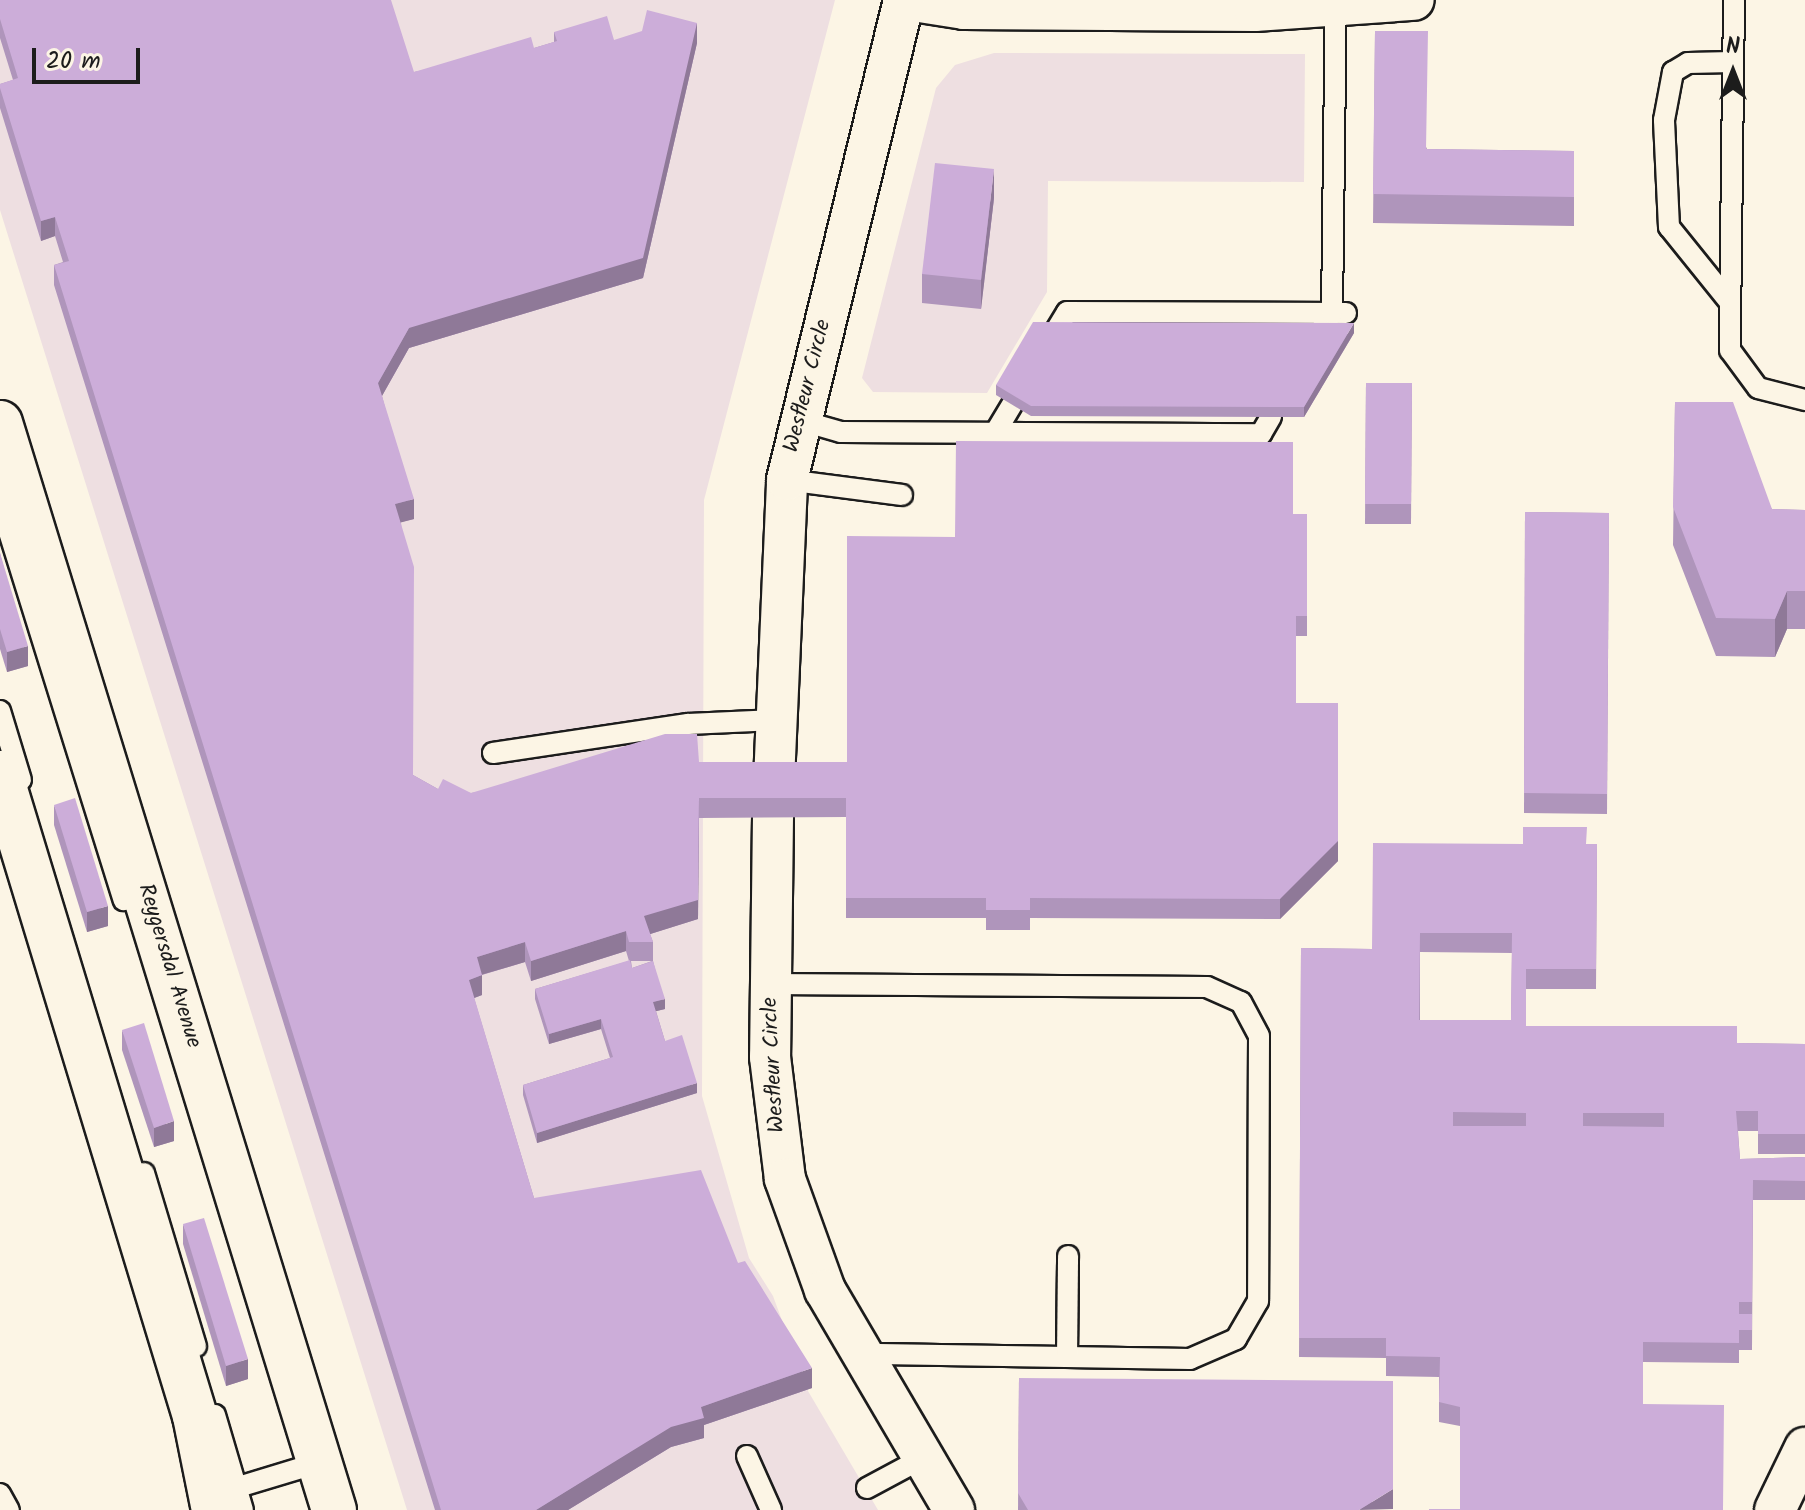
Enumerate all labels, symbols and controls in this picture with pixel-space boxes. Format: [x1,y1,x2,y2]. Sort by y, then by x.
text: N [1726,30,1740,65]
scale bar [36,32,144,82]
north arrow [1693,32,1773,112]
text: 20 m [46,42,101,81]
street label: Wesfleur Circle [779,317,837,455]
street label: Reygersdal Avenue [131,881,207,1051]
street label: Wesfleur Circle [757,997,791,1133]

